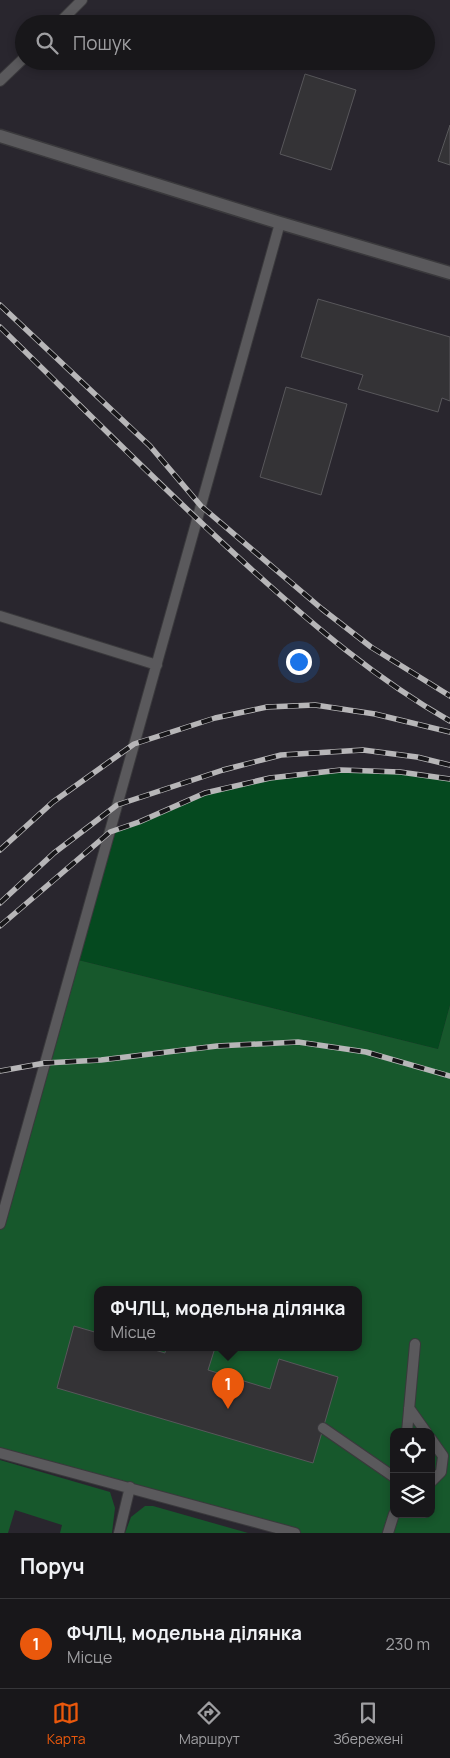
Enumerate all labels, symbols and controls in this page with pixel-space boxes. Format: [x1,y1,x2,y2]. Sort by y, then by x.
search box [15,15,435,70]
icon: search [33,29,61,57]
text: Пошук [73,30,131,56]
your location [286,649,312,675]
popup [94,1286,362,1351]
text: ФЧЛЦ, модельна ділянка [111,1295,345,1321]
text: Місце [111,1321,156,1343]
pin: 1 [212,1368,244,1409]
map controls [390,1428,435,1518]
button: locate [390,1428,435,1473]
button: layers [390,1473,435,1518]
text: Поруч [20,1552,85,1580]
text: ФЧЛЦ, модельна ділянка [67,1620,302,1646]
text: 1 [32,1633,40,1655]
text: 230 m [386,1633,430,1655]
text: Місце [67,1646,112,1668]
tab: Карта [47,1699,86,1748]
tab: Маршрут [179,1699,240,1748]
tab: Збережені [333,1699,403,1748]

